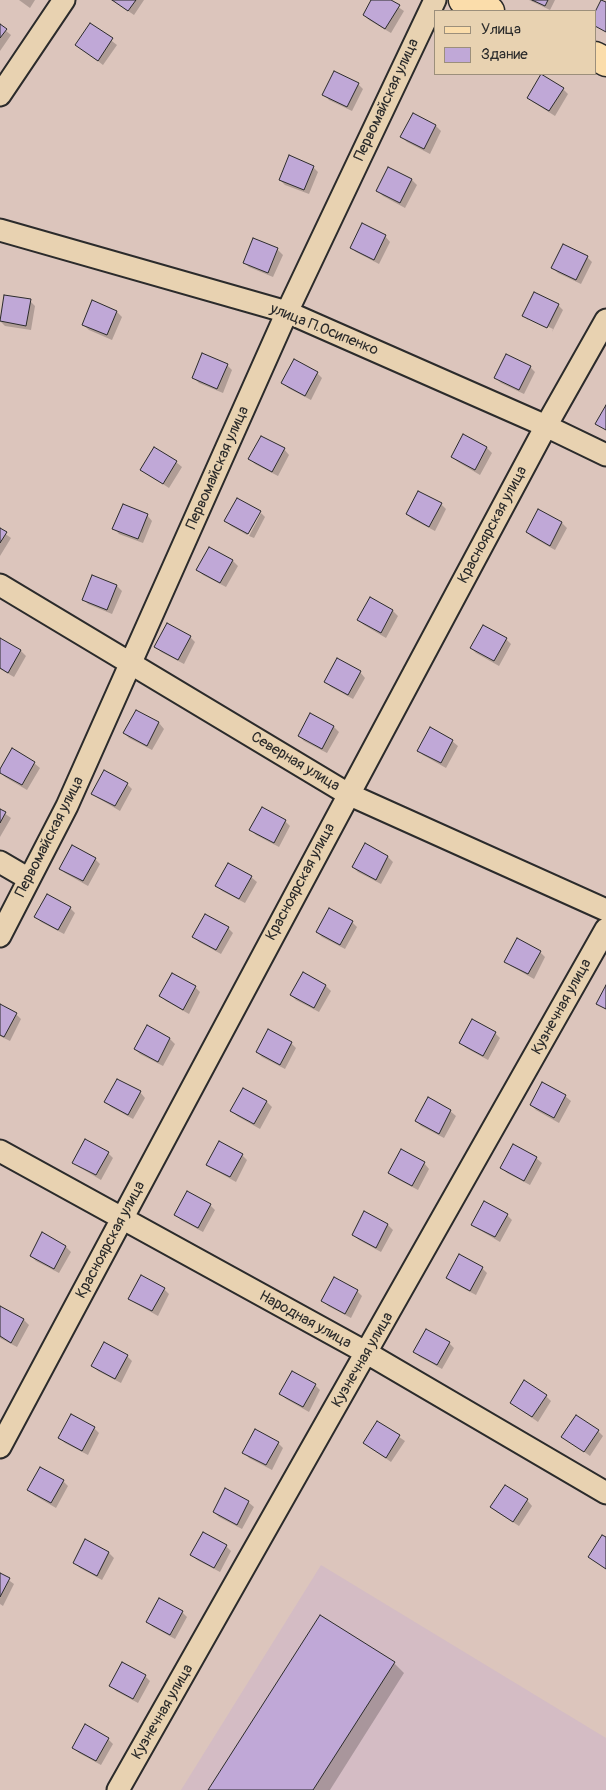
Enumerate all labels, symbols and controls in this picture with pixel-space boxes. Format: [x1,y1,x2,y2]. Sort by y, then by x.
legend [434,10,596,75]
text: Улица [481,20,521,39]
street label: Первомайская улица [351,36,423,164]
text: Здание [481,45,528,64]
street label: улица П.Осипенко [267,300,381,360]
street label: Первомайская улица [183,404,253,532]
street label: Красноярская улица [455,463,531,587]
street label: Северная улица [247,728,343,796]
street label: Первомайская улица [12,774,88,900]
street label: Красноярская улица [263,820,339,944]
street label: Кузнечная улица [528,956,596,1058]
street label: Красноярская улица [73,1178,149,1302]
street label: Народная улица [256,1287,354,1353]
street label: Кузнечная улица [328,1309,398,1411]
street label: Кузнечная улица [128,1661,198,1763]

